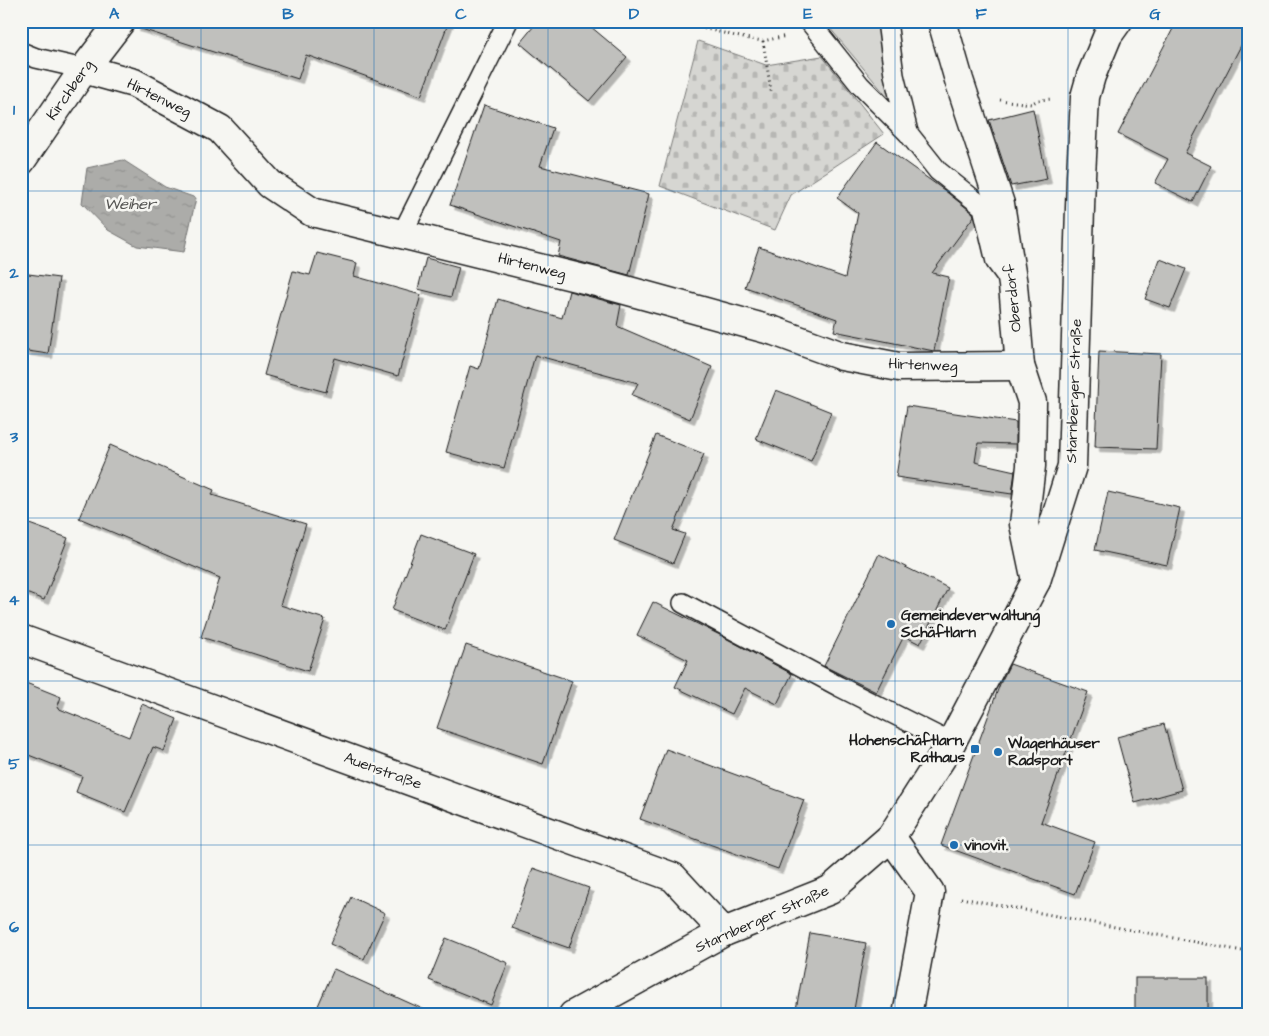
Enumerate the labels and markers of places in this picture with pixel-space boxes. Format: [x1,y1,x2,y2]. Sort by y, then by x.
place label: Gemeindeverwaltung Schäftlarn [900,605,1040,643]
marker: Gemeindeverwaltung Schäftlarn [885,618,897,630]
place label: Hohenschäftlarn, Rathaus [849,730,965,768]
place label: Wagenhäuser Radsport [1007,733,1100,771]
marker: Hohenschäftlarn, Rathaus [969,743,981,755]
marker: Wagenhäuser Radsport [992,746,1004,758]
place label: vinovit. [964,835,1008,856]
marker: vinovit. [948,839,960,851]

